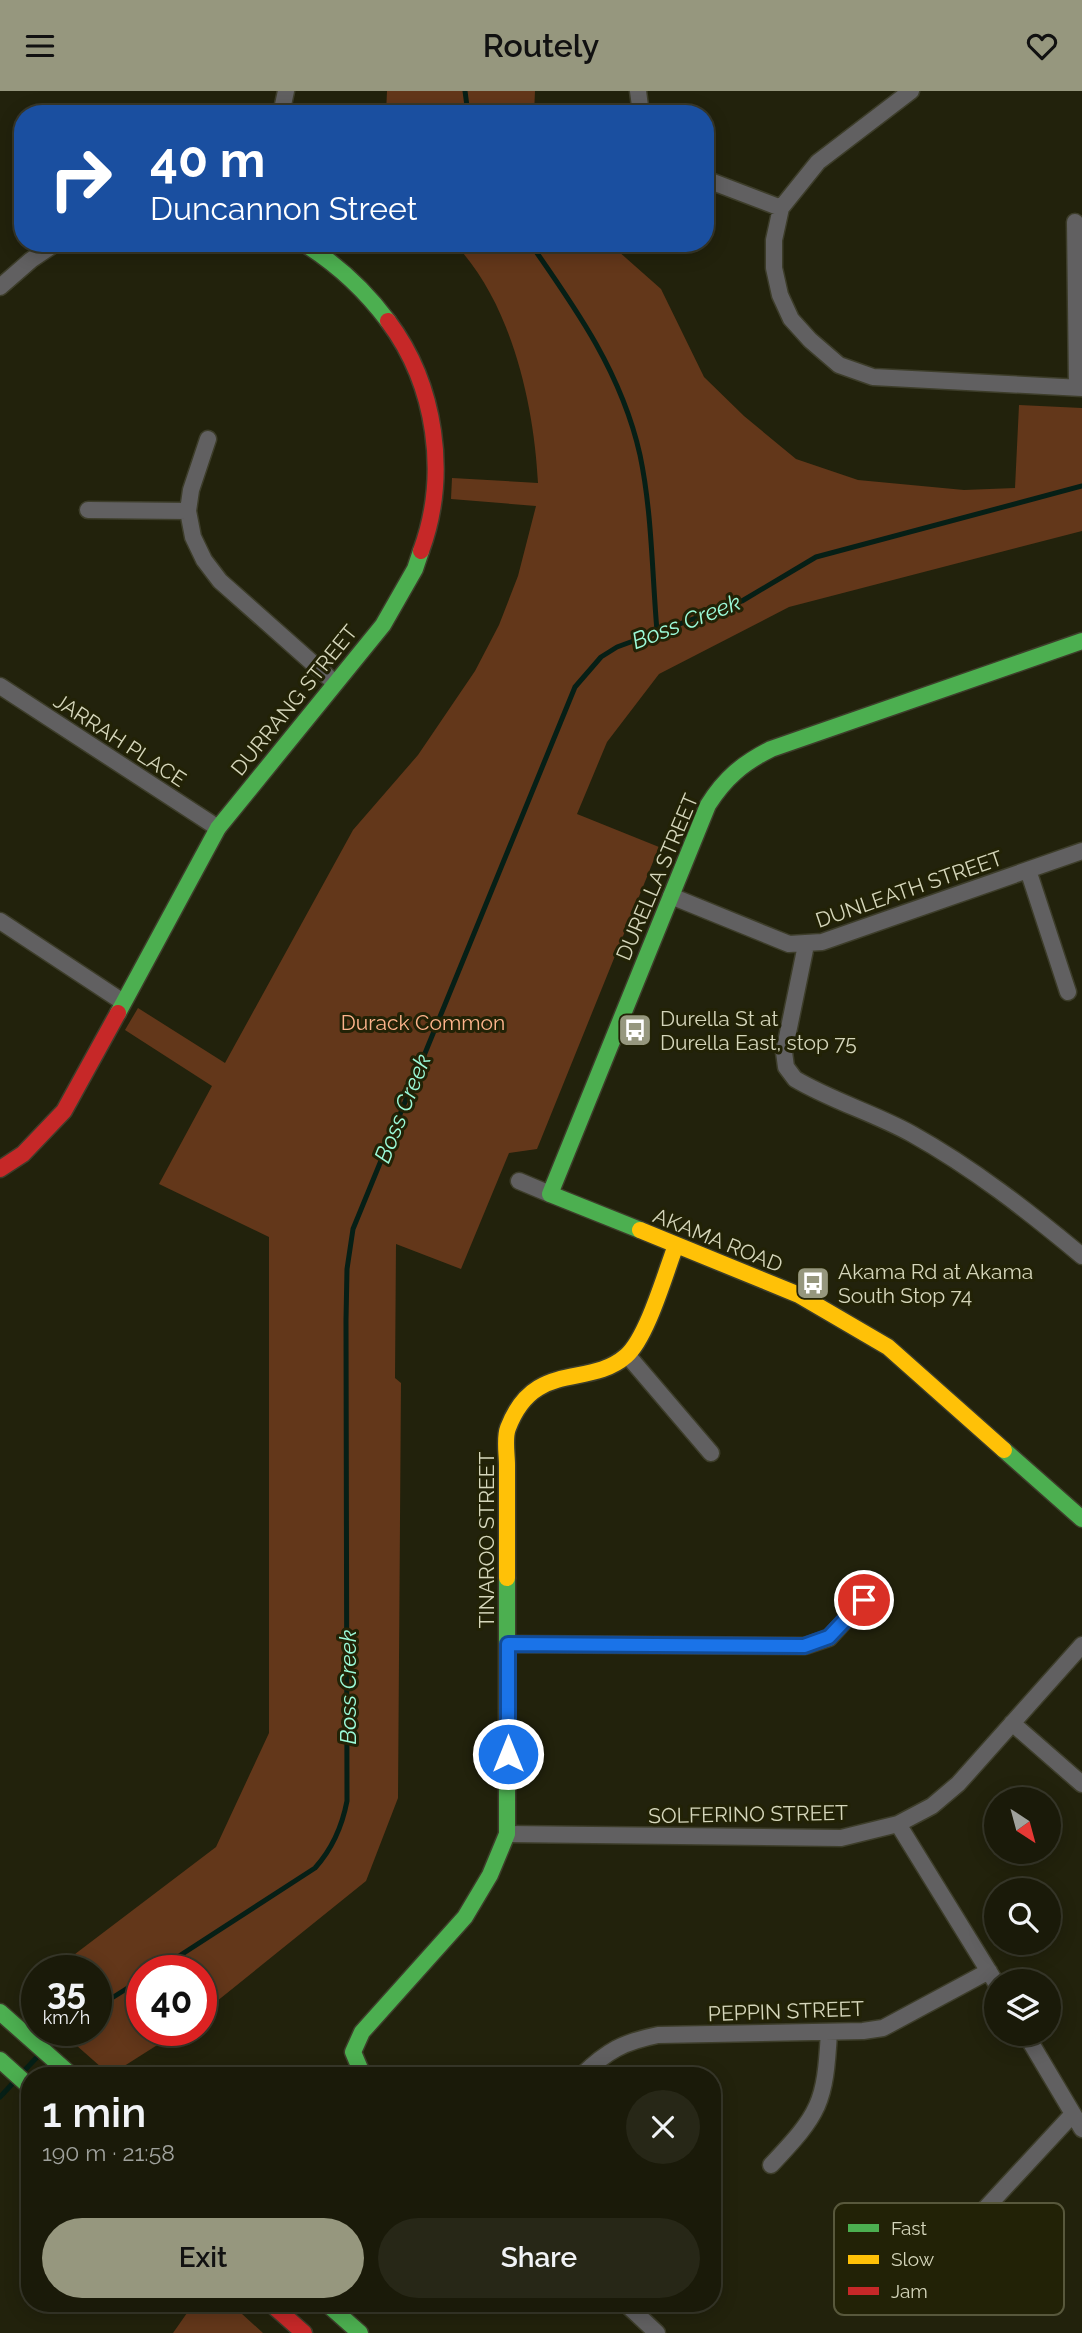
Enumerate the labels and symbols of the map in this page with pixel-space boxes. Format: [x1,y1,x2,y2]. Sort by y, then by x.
water label: Boss Creek [628,588,744,654]
street label: DURRANG STREET [226,619,363,780]
street label: JARRAH PLACE [49,688,191,792]
street label: DURELLA STREET [611,790,703,964]
street label: DUNLEATH STREET [812,845,1006,933]
place label: Durella St at Durella East, stop 75 [660,1006,857,1055]
park label: Durack Common [341,1010,505,1035]
bus stop icon: Durella St at Durella East, stop 75 [616,1011,654,1049]
water label: Boss Creek [368,1050,436,1166]
street label: AKAMA ROAD [650,1203,786,1277]
place label: Akama Rd at Akama South Stop 74 [838,1259,1033,1308]
bus stop icon: Akama Rd at Akama South Stop 74 [794,1264,832,1302]
street label: TINAROO STREET [474,1451,499,1628]
pin [834,1570,894,1630]
water label: Boss Creek [334,1630,361,1744]
position arrow [471,1717,545,1791]
north arrow [984,1787,1060,1864]
street label: SOLFERINO STREET [648,1800,848,1828]
speed limit sign: 40 [126,1955,217,2046]
street label: PEPPIN STREET [707,1996,865,2026]
legend [834,2203,1064,2315]
text: Fast [891,2217,927,2239]
text: Slow [891,2248,935,2270]
text: Jam [891,2280,928,2302]

